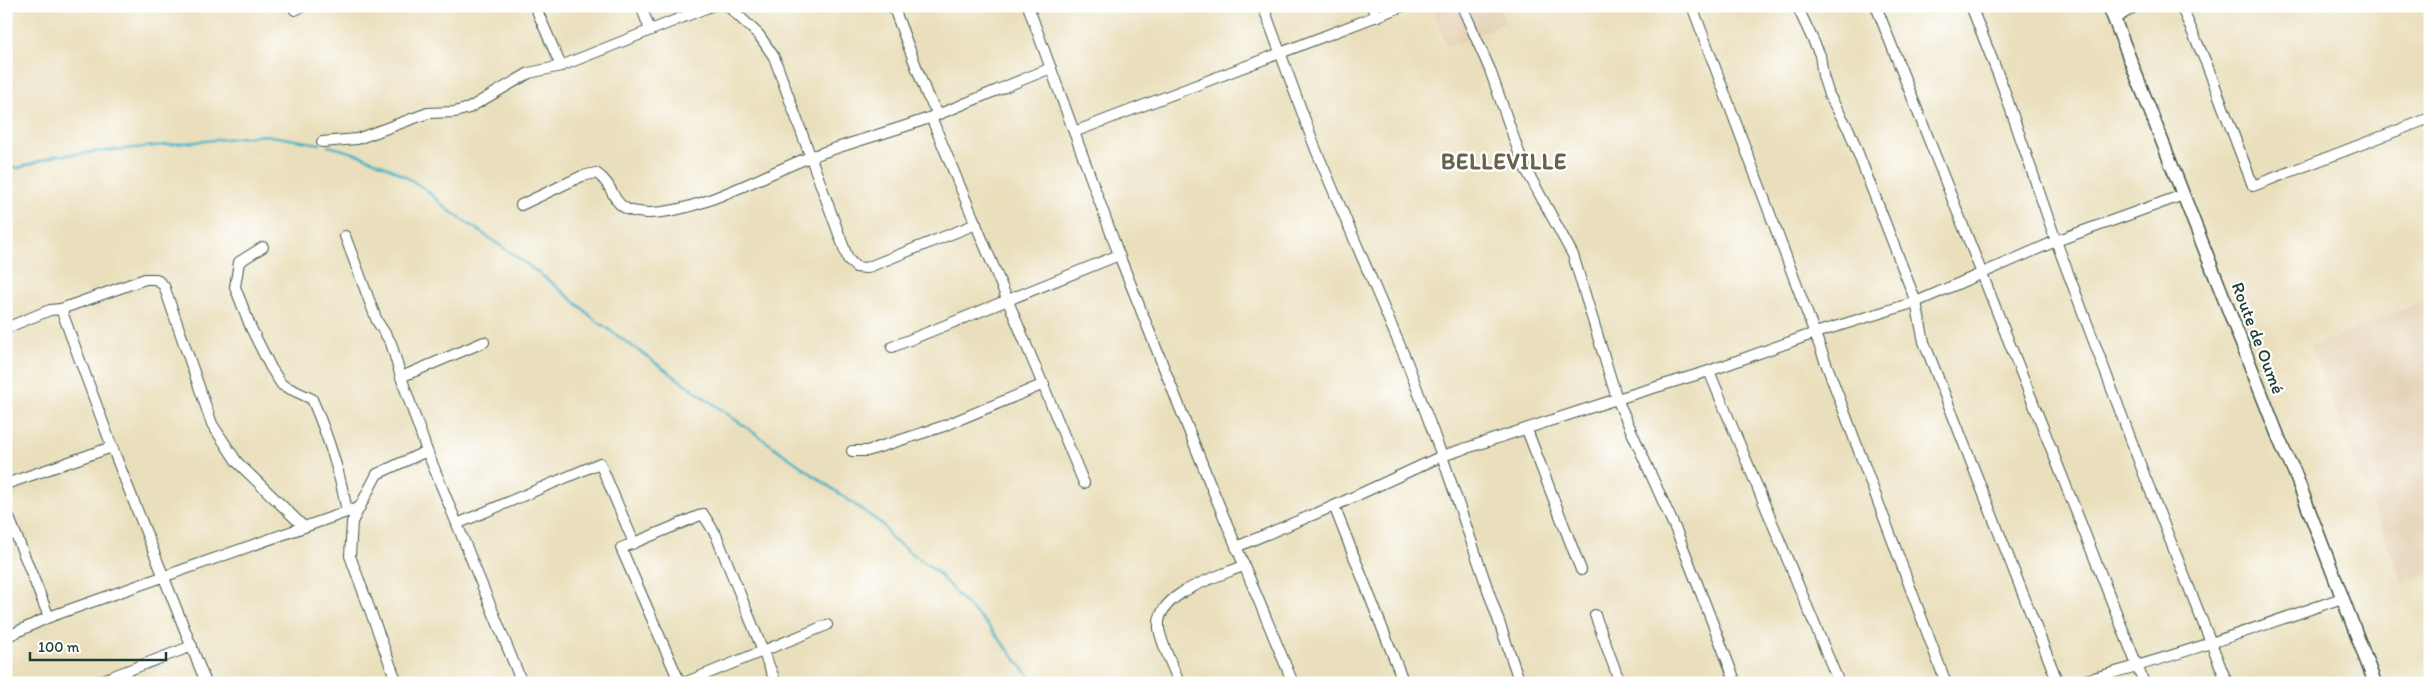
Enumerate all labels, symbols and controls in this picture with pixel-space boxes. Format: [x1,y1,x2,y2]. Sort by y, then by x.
district label: BELLEVILLE [1441,148,1567,175]
street label: Route de Oumé [2227,279,2289,397]
scale bar [30,629,166,661]
text: 100 m [38,638,80,656]

